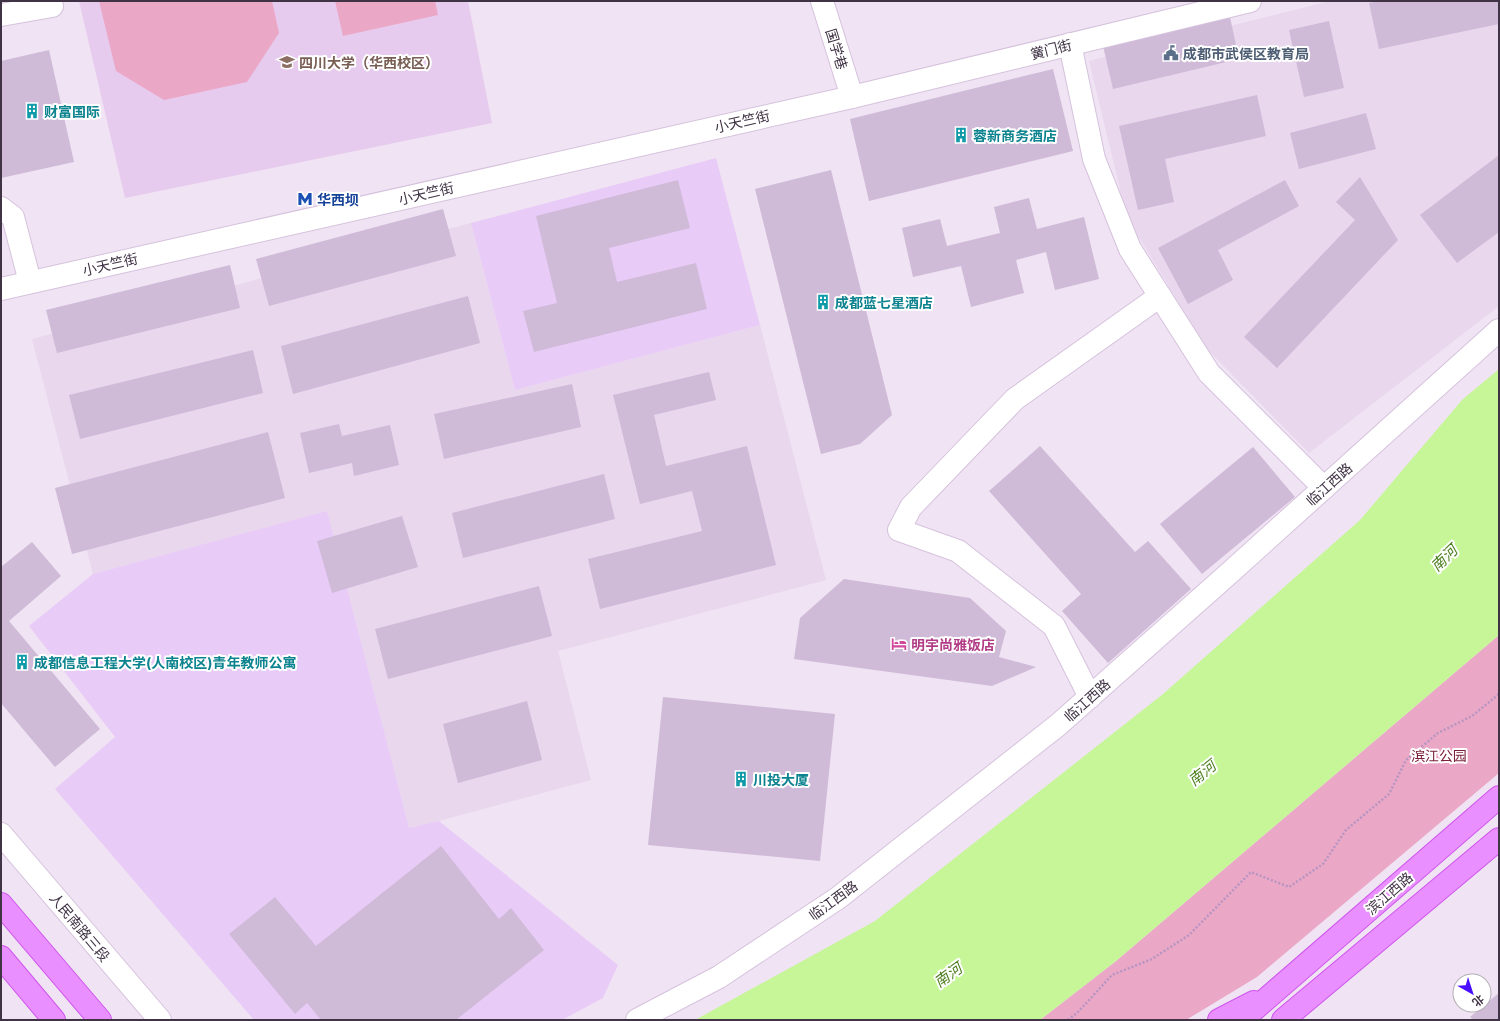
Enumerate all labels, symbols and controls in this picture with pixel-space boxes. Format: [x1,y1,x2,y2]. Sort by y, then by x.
street label: 国学巷 [823,26,851,72]
street label: 黉门街 [1029,36,1073,62]
public building icon: 成都市武侯区教育局 [1162,44,1180,62]
place label: 成都市武侯区教育局 [1183,45,1309,62]
school or university icon: 四川大学（华西校区） [278,53,296,71]
place label: 四川大学（华西校区） [299,54,439,71]
building icon: 财富国际 [23,102,41,120]
place label: 财富国际 [44,103,100,120]
street label: 小天竺街 [713,106,771,136]
building icon: 蓉新商务酒店 [952,126,970,144]
place label: 蓉新商务酒店 [973,127,1057,144]
street label: 小天竺街 [397,178,455,208]
metro station icon: 华西坝 [296,190,314,208]
place label: 华西坝 [317,191,359,208]
street label: 小天竺街 [81,249,139,279]
building icon: 成都蓝七星酒店 [814,293,832,311]
place label: 成都蓝七星酒店 [835,294,933,311]
street label: 临江西路 [1303,459,1355,509]
water label: 南河 [1427,539,1464,575]
hotel icon: 明宇尚雅饭店 [890,635,908,653]
place label: 明宇尚雅饭店 [911,636,995,653]
building icon: 成都信息工程大学(人南校区)青年教师公寓 [13,653,31,671]
place label: 成都信息工程大学(人南校区)青年教师公寓 [34,654,297,671]
street label: 临江西路 [1061,675,1113,725]
park label: 滨江公园 [1411,747,1467,764]
water label: 南河 [1184,754,1222,790]
building icon: 川投大厦 [732,770,750,788]
place label: 川投大厦 [753,771,809,788]
street label: 滨江西路 [1362,868,1416,918]
street label: 临江西路 [805,877,861,923]
street label: 人民南路三段 [46,889,114,965]
water label: 南河 [930,957,968,992]
north arrow [1452,973,1492,1013]
text: 北 [1470,992,1487,1010]

